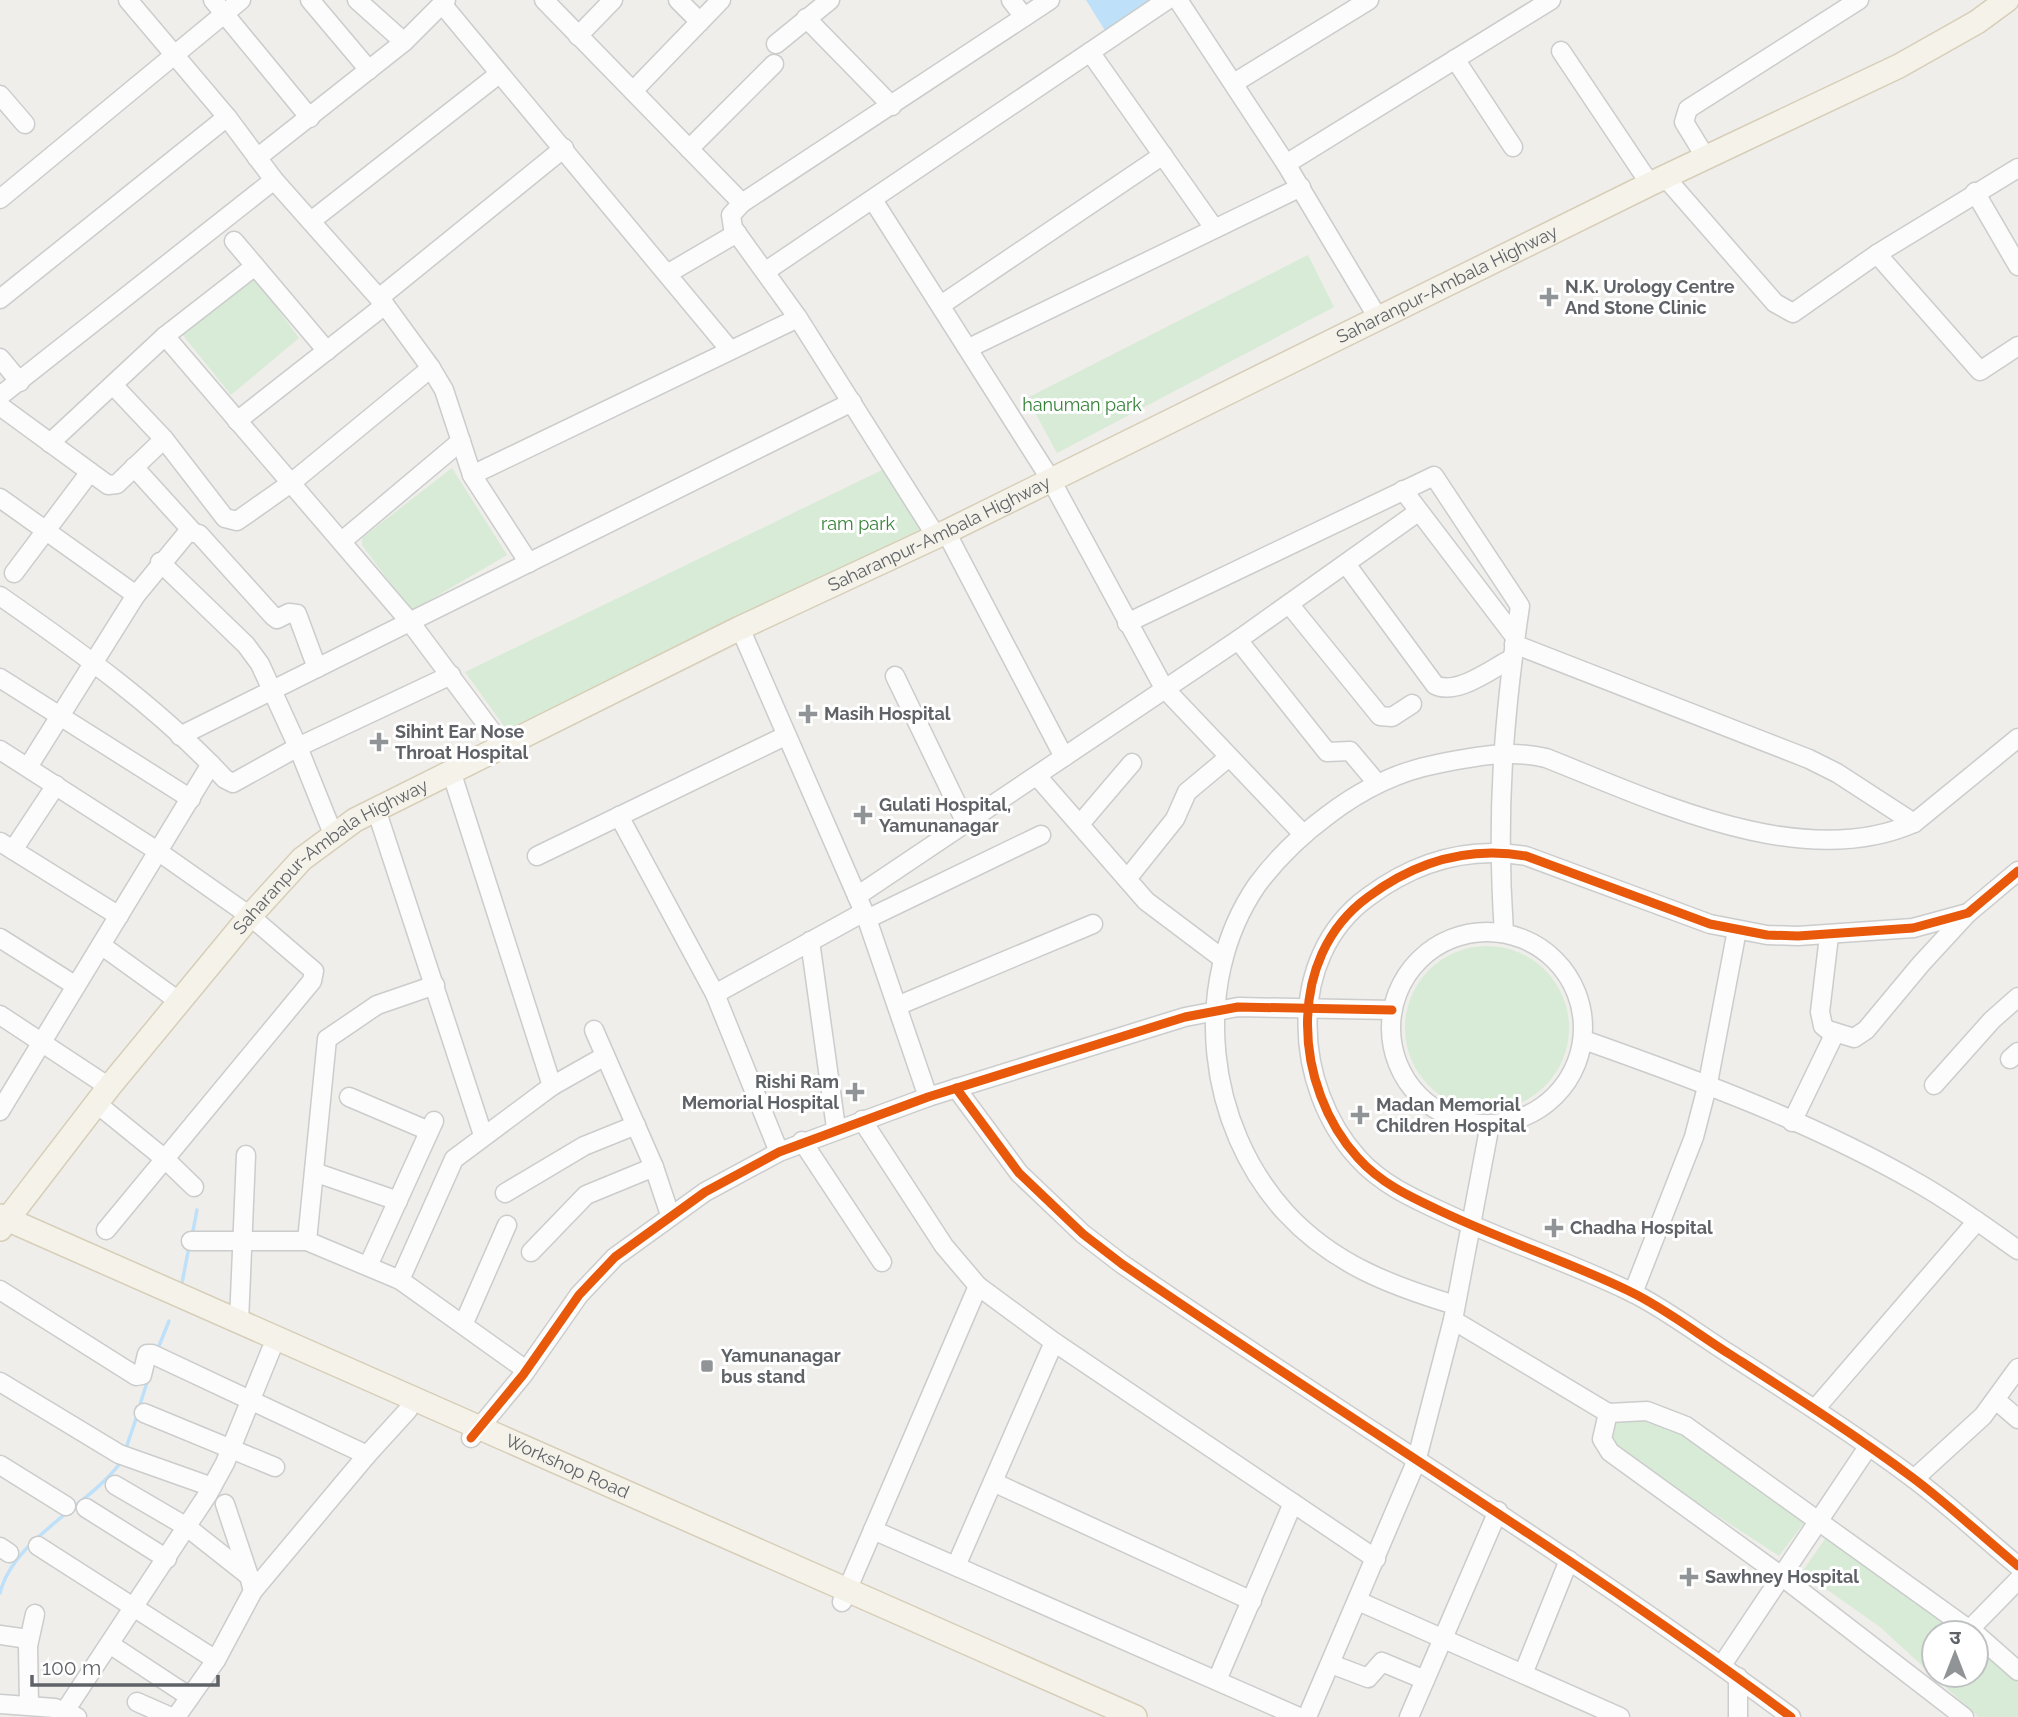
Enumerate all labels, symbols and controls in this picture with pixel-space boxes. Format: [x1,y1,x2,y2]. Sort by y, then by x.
street label: Saharanpur-Ambala Highway [1333,220,1561,347]
place label: N.K. Urology Centre And Stone Clinic [1565,276,1735,318]
marker: N.K. Urology Centre And Stone Clinic [1539,287,1559,307]
park label: hanuman park [1022,394,1142,415]
street label: Saharanpur-Ambala Highway [824,471,1054,596]
park label: ram park [821,513,895,534]
place label: Masih Hospital [824,703,951,724]
marker: Masih Hospital [798,704,818,724]
place label: Sihint Ear Nose Throat Hospital [395,721,529,763]
marker: Sihint Ear Nose Throat Hospital [369,732,389,752]
street label: Saharanpur-Ambala Highway [228,774,432,938]
place label: Gulati Hospital, Yamunanagar [879,794,1011,836]
marker: Gulati Hospital, Yamunanagar [853,805,873,825]
place label: Rishi Ram Memorial Hospital [682,1071,839,1113]
marker: Rishi Ram Memorial Hospital [845,1082,865,1102]
place label: Madan Memorial Children Hospital [1376,1094,1526,1136]
marker: Madan Memorial Children Hospital [1350,1105,1370,1125]
place label: Chadha Hospital [1570,1217,1713,1238]
marker: Chadha Hospital [1544,1218,1564,1238]
place label: Yamunanagar bus stand [721,1345,841,1387]
marker: Yamunanagar bus stand [699,1358,715,1374]
street label: Workshop Road [502,1429,633,1502]
place label: Sawhney Hospital [1705,1566,1859,1587]
marker: Sawhney Hospital [1679,1567,1699,1587]
north arrow [1920,1619,1990,1689]
text: उ [1949,1626,1961,1648]
scale bar [32,1644,217,1688]
text: 100 m [42,1655,101,1680]

